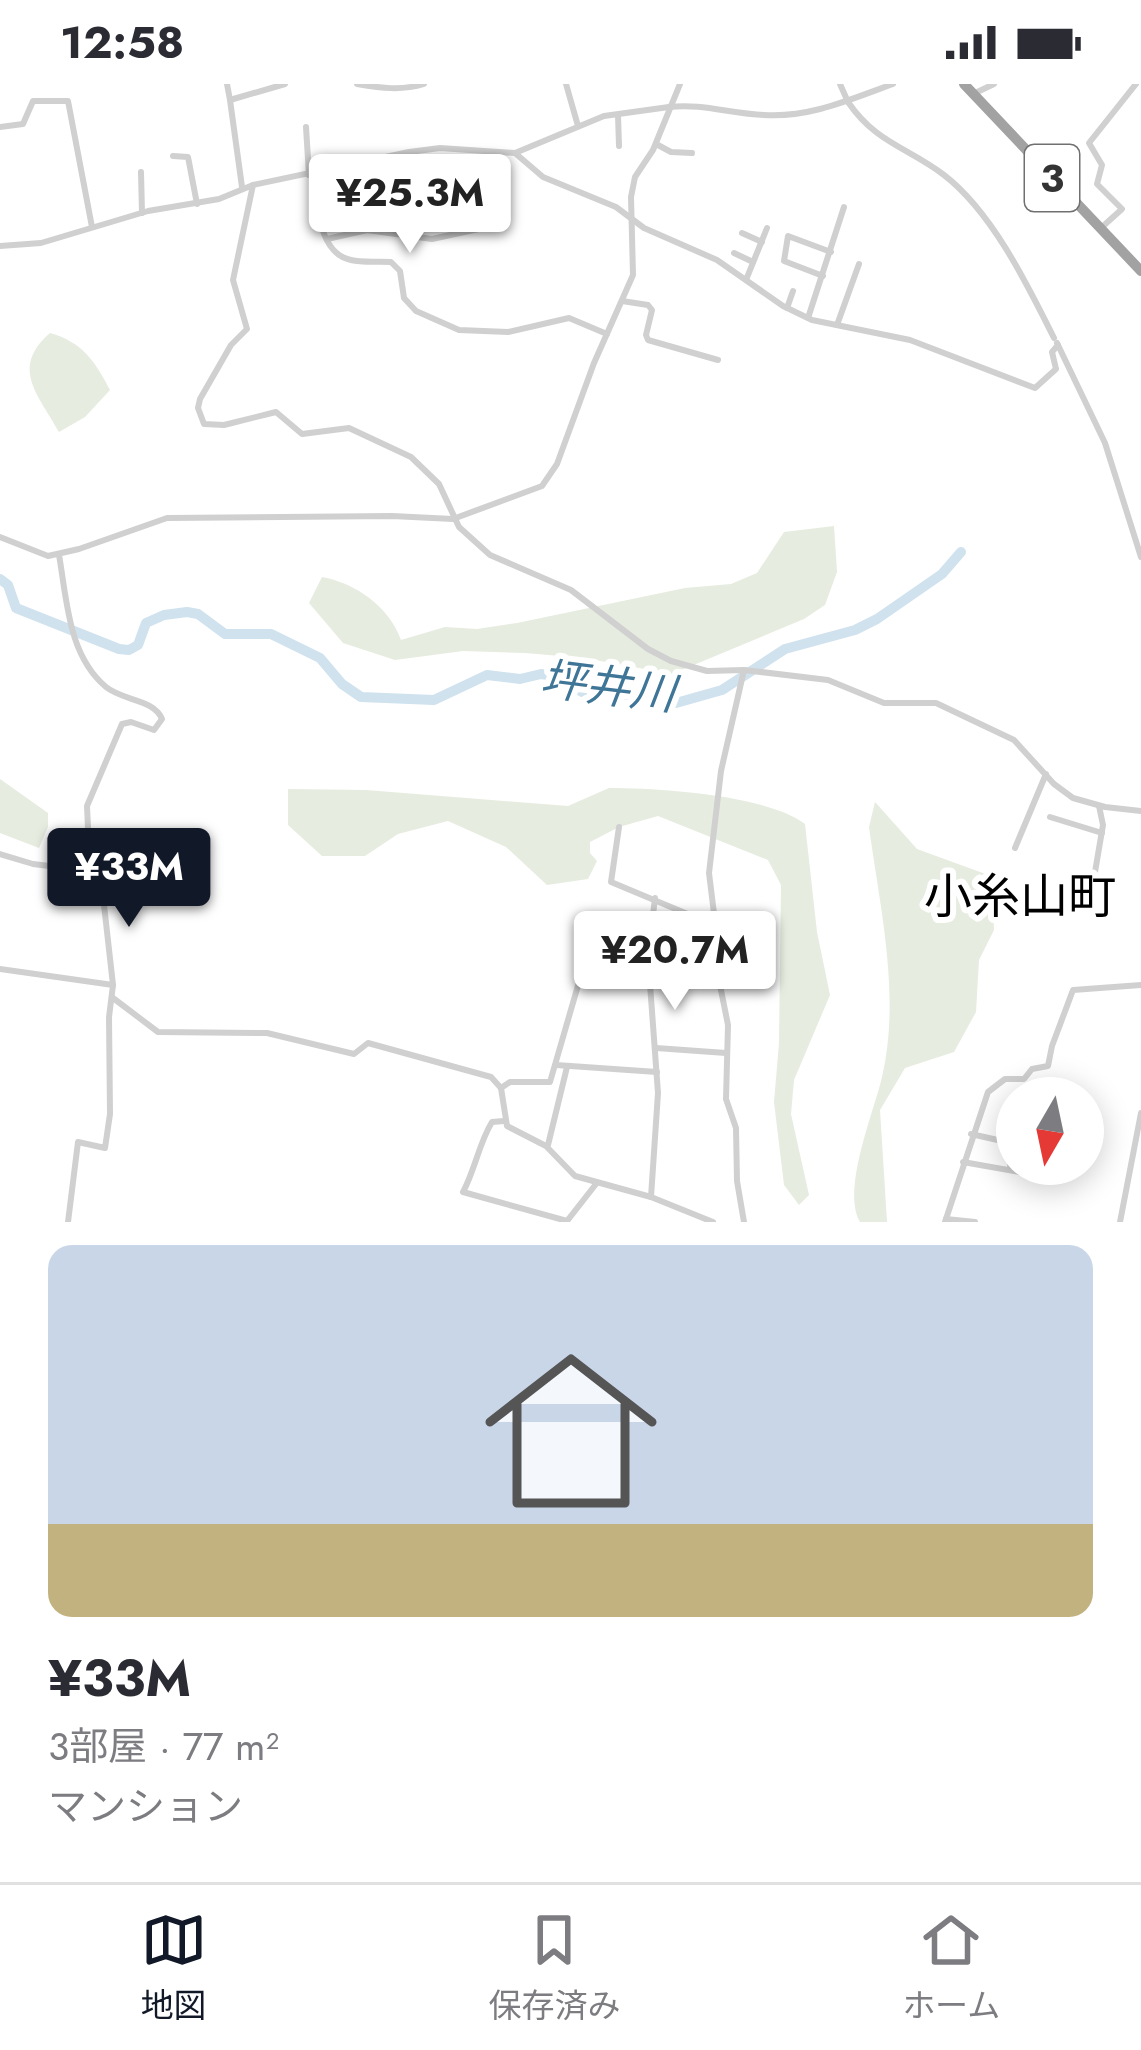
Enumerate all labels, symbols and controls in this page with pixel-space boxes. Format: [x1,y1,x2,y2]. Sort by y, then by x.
text: 12:58 [60,10,184,75]
road number: 3 [1025,145,1079,211]
pin: ¥25.3M [312,154,508,256]
text: ¥25.3M [336,164,484,221]
water label: 坪井川 [537,646,683,727]
pin: ¥33M [58,828,200,930]
text: ¥33M [74,838,184,895]
district label: 小糸山町 [924,862,1116,931]
pin: ¥20.7M [577,911,773,1013]
text: ¥20.7M [601,921,749,978]
north arrow [996,1077,1104,1185]
map controls [996,1077,1104,1185]
icon: home [463,1323,679,1539]
text: ¥33M [48,1641,191,1715]
text: 3部屋 · 77 m² [48,1718,279,1775]
text: マンション [48,1778,243,1835]
tab: 地図 [141,1907,207,2029]
tab: 保存済み [488,1907,620,2029]
tab: ホーム [902,1907,1000,2029]

